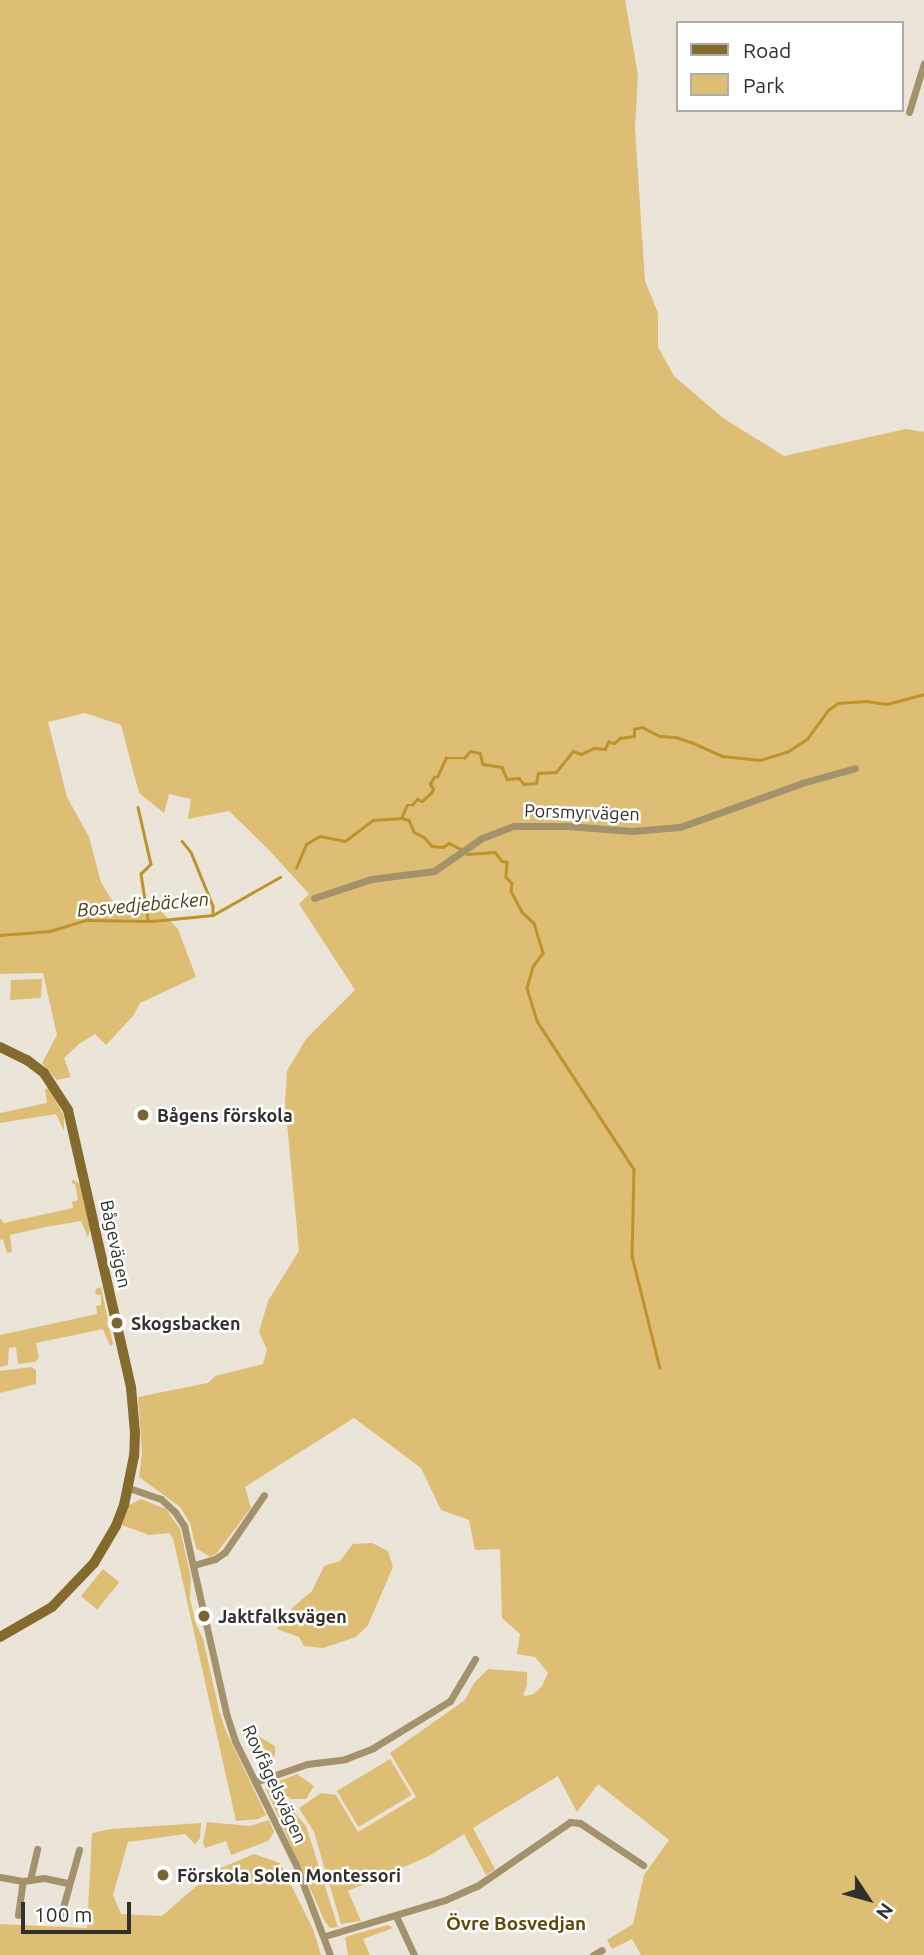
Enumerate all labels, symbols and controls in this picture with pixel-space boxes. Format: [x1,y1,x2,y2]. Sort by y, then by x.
legend [676,21,903,112]
text: Road [743,38,791,62]
text: Park [743,73,785,97]
street label: Porsmyrvägen [524,799,640,825]
water label: Bosvedjebäcken [76,888,210,922]
place label: Bågens förskola [157,1104,293,1126]
marker: Bågens förskola [135,1107,151,1123]
street label: Bågevägen [96,1198,136,1290]
place label: Skogsbacken [131,1312,241,1334]
marker: Skogsbacken [109,1315,125,1331]
place label: Jaktfalksvägen [218,1605,347,1627]
marker: Jaktfalksvägen [196,1608,212,1624]
street label: Rovfågelsvägen [238,1721,312,1847]
place label: Förskola Solen Montessori [177,1864,401,1886]
north arrow [833,1864,903,1934]
marker: Förskola Solen Montessori [155,1867,171,1883]
scale bar [24,1888,135,1932]
text: N [872,1899,898,1924]
text: 100 m [34,1902,92,1926]
district label: Övre Bosvedjan [446,1913,586,1935]

